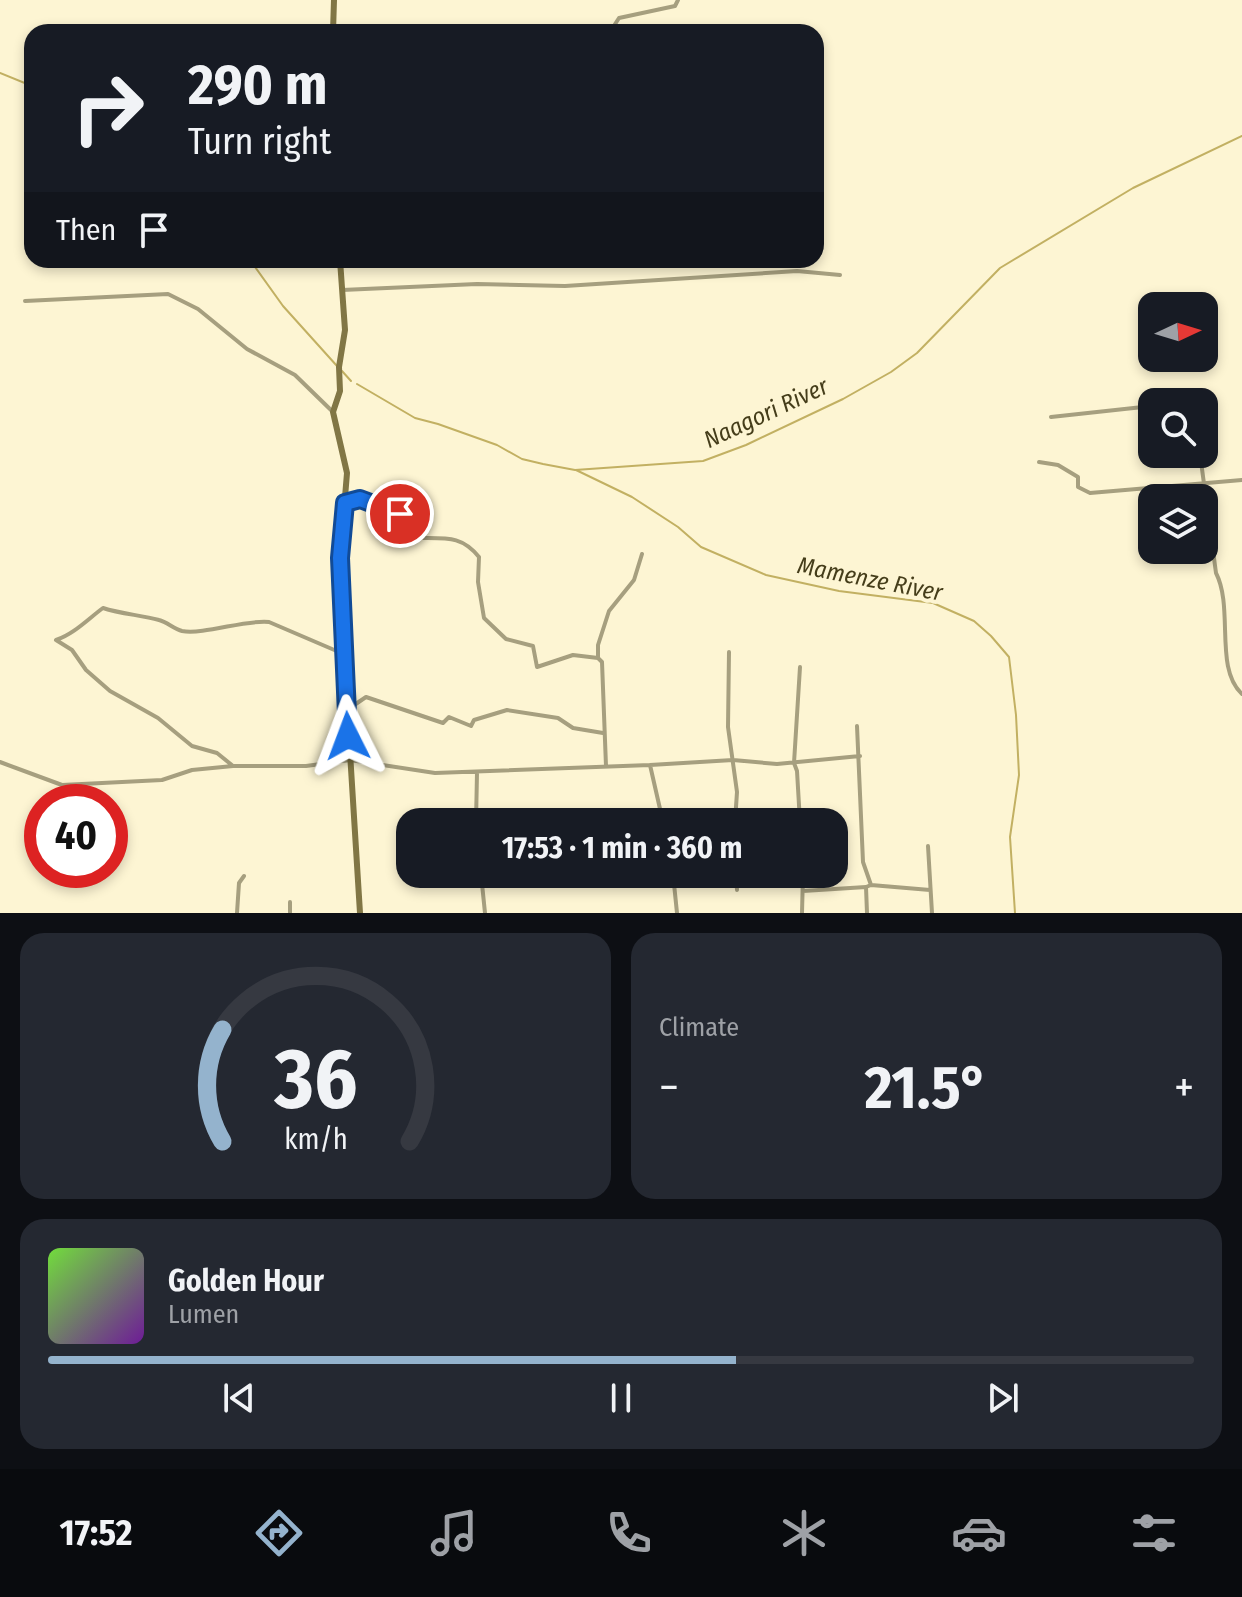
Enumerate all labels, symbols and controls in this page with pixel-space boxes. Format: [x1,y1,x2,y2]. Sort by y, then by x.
text: 290 m [188,52,328,119]
icon: right [56,56,160,160]
text: Turn right [188,120,331,164]
icon: arrive [132,208,176,252]
text: Then [56,212,116,248]
north arrow [1138,292,1218,372]
map controls [1138,292,1218,564]
water label: Naagori River [699,372,833,454]
button: search [1138,388,1218,468]
pin [366,480,434,548]
button: layers [1138,484,1218,564]
icon: arrive [378,492,422,536]
water label: Mamenze River [795,551,946,607]
position arrow [306,694,390,778]
speed limit sign: 40 [24,784,128,888]
text: 17:53 · 1 min · 360 m [502,830,742,866]
text: Climate [659,1012,739,1043]
text: 36 [273,1030,357,1130]
text: 21.5° [865,1052,988,1124]
text: − [659,1061,679,1114]
text: + [1174,1061,1194,1114]
text: km/h [284,1122,347,1157]
text: Golden Hour [168,1263,324,1299]
text: Lumen [168,1299,239,1330]
icon: previous [217,1376,261,1420]
icon: pause [599,1376,643,1420]
icon: next [981,1376,1025,1420]
icon: directions [251,1505,307,1561]
icon: music [426,1505,482,1561]
icon: phone [601,1505,657,1561]
icon: climate [776,1505,832,1561]
icon: car [951,1505,1007,1561]
icon: filters [1126,1505,1182,1561]
text: 17:52 [59,1511,133,1555]

